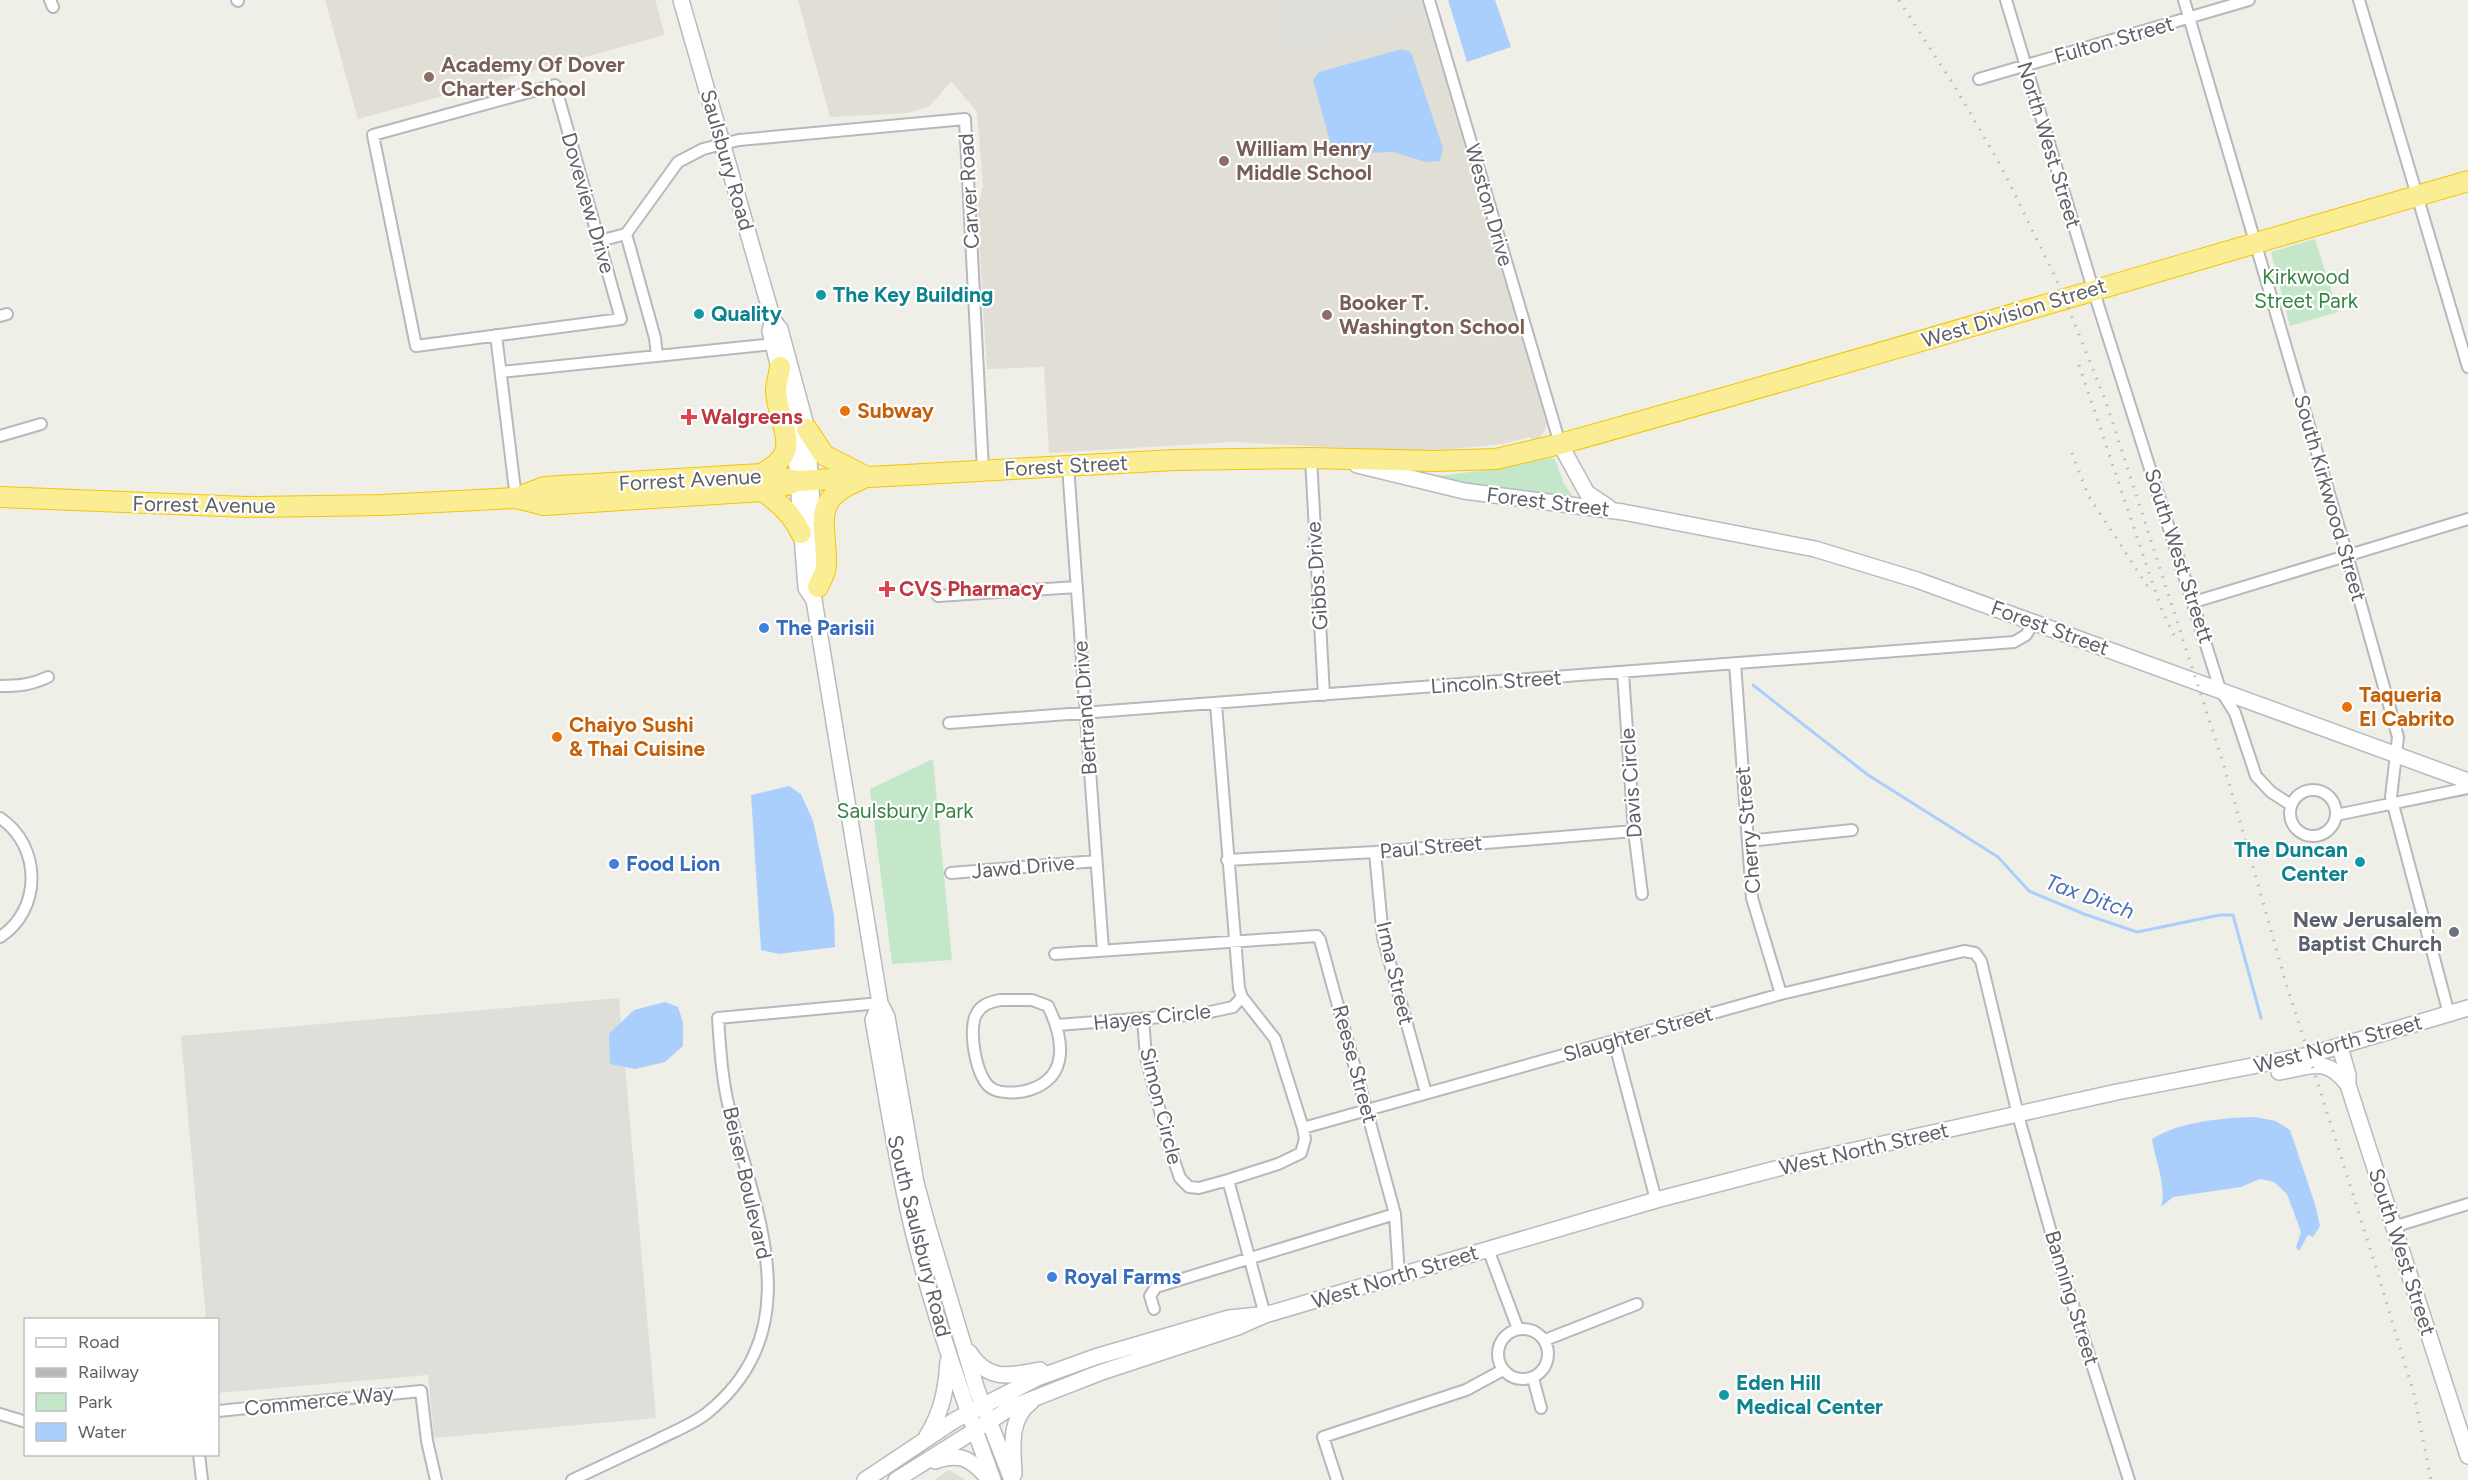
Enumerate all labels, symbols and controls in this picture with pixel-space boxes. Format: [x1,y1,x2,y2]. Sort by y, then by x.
street label: Fulton Street [2051,10,2177,69]
place label: Academy Of Dover Charter School [441,52,625,101]
street label: North West Street [2012,59,2087,231]
marker: Academy Of Dover Charter School [422,70,436,84]
street label: Saulsbury Road [695,87,760,233]
street label: Doveview Drive [556,130,621,276]
street label: Carver Road [953,133,984,249]
place label: William Henry Middle School [1236,136,1373,185]
street label: Weston Drive [1460,141,1519,269]
marker: William Henry Middle School [1217,154,1231,168]
park label: Kirkwood Street Park [2254,264,2359,313]
street label: West Division Street [1919,273,2109,352]
place label: The Key Building [833,282,993,307]
marker: The Key Building [814,288,828,302]
place label: Booker T. Washington School [1339,290,1525,339]
place label: Quality [711,301,783,326]
marker: Quality [692,307,706,321]
marker: Booker T. Washington School [1320,308,1334,322]
street label: South Kirkwood Street [2289,392,2372,604]
place label: Subway [857,398,935,423]
place label: Walgreens [701,404,803,429]
marker: Subway [838,404,852,418]
marker: Walgreens [682,410,696,424]
street label: Forest Street [1004,450,1128,481]
street label: Forrest Avenue [618,463,762,496]
street label: South West Streett [2139,465,2220,646]
street label: Forest Street [1485,482,1611,521]
street label: Forrest Avenue [132,491,276,518]
street label: Gibbs Drive [1300,521,1333,631]
place label: CVS Pharmacy [899,576,1044,601]
marker: CVS Pharmacy [880,582,894,596]
street label: Forest Street [1988,595,2113,660]
place label: The Parisii [776,615,875,640]
marker: The Parisii [757,621,771,635]
street label: Bertrand Drive [1067,640,1102,776]
street label: Lincoln Street [1430,664,1562,699]
place label: Taqueria El Cabrito [2359,682,2454,731]
marker: Taqueria El Cabrito [2340,700,2354,714]
place label: Chaiyo Sushi & Thai Cuisine [569,712,705,761]
street label: Davis Circle [1614,727,1647,839]
marker: Chaiyo Sushi & Thai Cuisine [550,730,564,744]
street label: Cherry Street [1729,765,1766,895]
park label: Saulsbury Park [836,798,974,823]
street label: Paul Street [1379,830,1483,863]
place label: The Duncan Center [2234,837,2348,886]
street label: Jawd Drive [970,850,1076,883]
place label: Food Lion [626,851,720,876]
marker: The Duncan Center [2353,855,2367,869]
marker: Food Lion [607,857,621,871]
water label: Tax Ditch [2042,868,2138,925]
place label: New Jerusalem Baptist Church [2293,907,2442,956]
street label: Irma Street [1371,919,1420,1027]
marker: New Jerusalem Baptist Church [2447,925,2461,939]
street label: Hayes Circle [1092,998,1212,1035]
street label: Slaughter Street [1560,1000,1716,1067]
street label: Reese Street [1328,1002,1383,1126]
street label: West North Street [2251,1009,2425,1078]
street label: Simon Circle [1135,1045,1188,1167]
street label: Beiser Boulevard [718,1104,777,1262]
street label: West North Street [1777,1117,1951,1180]
street label: South Saulsbury Road [882,1132,957,1339]
street label: South West Street [2364,1165,2441,1339]
street label: Banning Street [2040,1227,2105,1368]
street label: West North Street [1309,1239,1481,1314]
place label: Royal Farms [1064,1264,1181,1289]
marker: Royal Farms [1045,1270,1059,1284]
legend [24,1318,219,1456]
text: Road [78,1331,119,1353]
text: Railway [78,1361,140,1383]
place label: Eden Hill Medical Center [1736,1370,1883,1419]
street label: Commerce Way [243,1380,395,1421]
marker: Eden Hill Medical Center [1717,1388,1731,1402]
text: Park [78,1391,113,1413]
text: Water [78,1421,126,1443]

